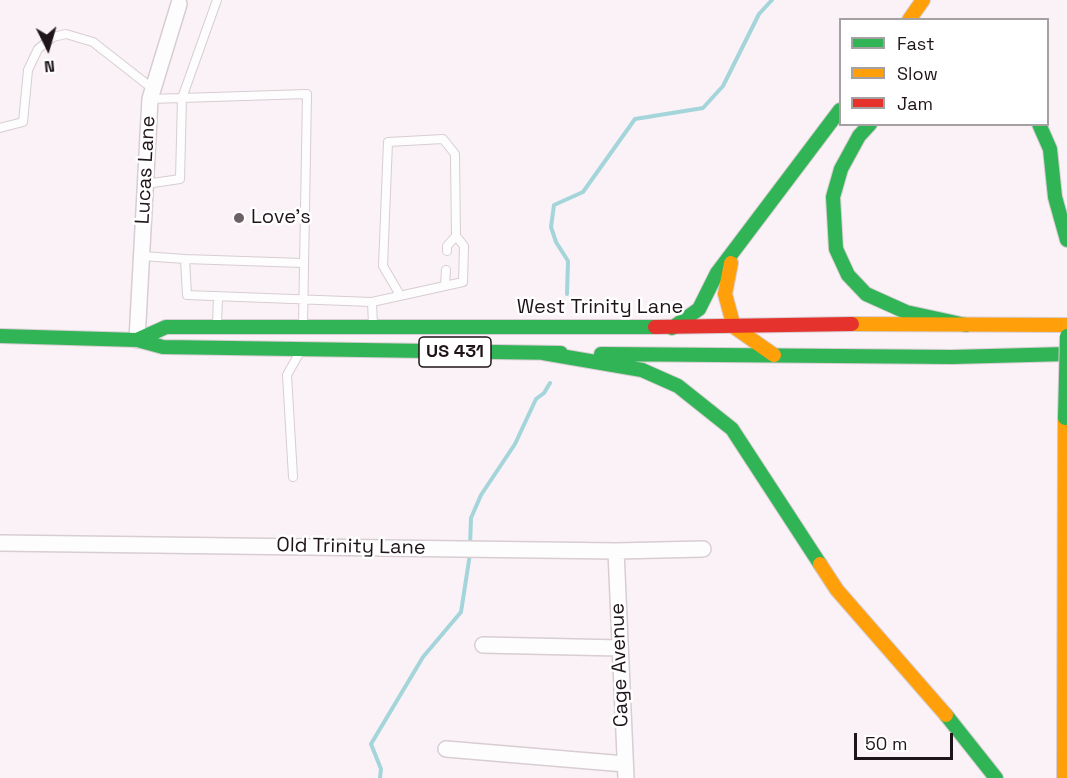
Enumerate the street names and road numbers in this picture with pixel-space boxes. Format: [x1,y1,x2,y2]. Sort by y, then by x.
street label: Lucas Lane [131,115,161,225]
street label: West Trinity Lane [517,296,683,320]
road number: US 431 [419,337,491,367]
street label: Old Trinity Lane [276,534,426,560]
street label: Cage Avenue [606,602,634,728]

